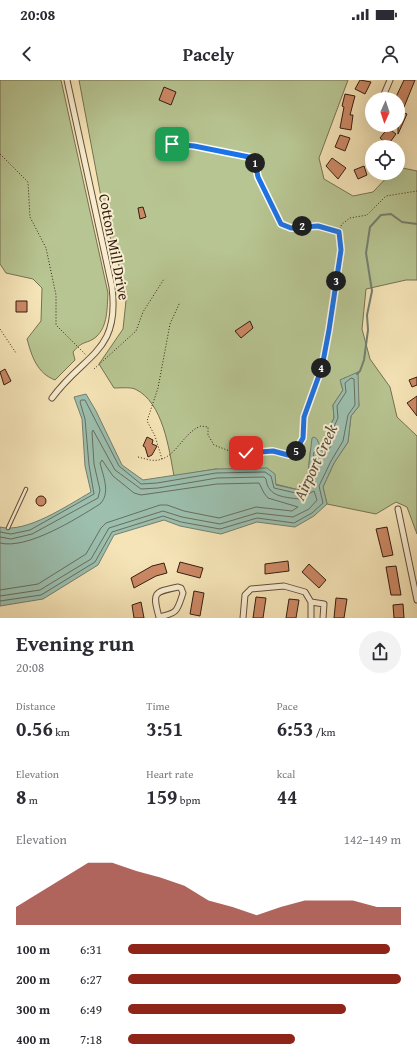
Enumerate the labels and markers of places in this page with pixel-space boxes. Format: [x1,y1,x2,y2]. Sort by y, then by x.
pin [155,127,189,161]
pin: 1 [245,153,265,173]
pin: 2 [292,216,312,236]
pin: 3 [326,271,346,291]
pin: 4 [311,358,331,378]
pin [229,436,263,470]
pin: 5 [286,441,306,461]

